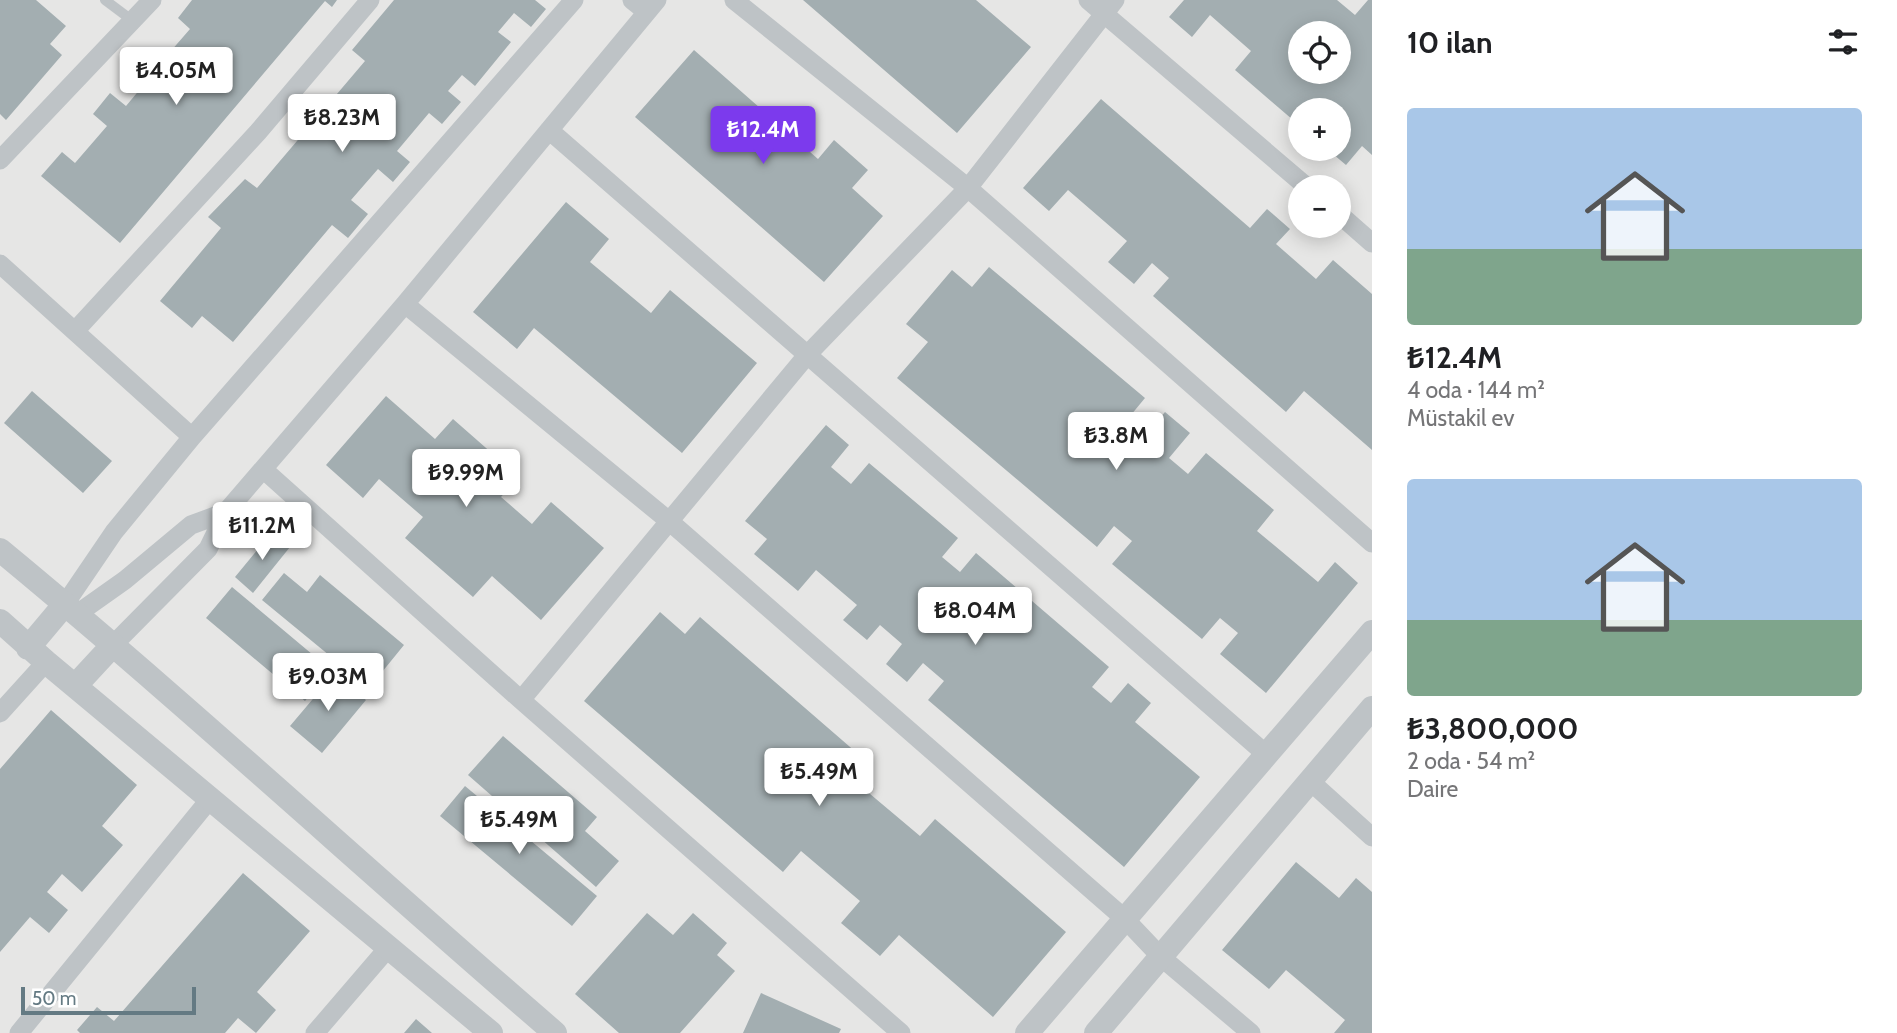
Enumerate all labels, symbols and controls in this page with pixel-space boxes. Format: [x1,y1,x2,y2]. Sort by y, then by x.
map controls [1288,21,1351,238]
button: locate [1288,21,1351,84]
icon: filters [1824,23,1862,61]
text: 10 ilan [1407,24,1493,61]
pin: ₺4.05M [119,48,233,107]
text: ₺4.05M [136,56,216,84]
pin: ₺8.23M [285,94,399,154]
button: + [1288,98,1351,161]
text: ₺8.23M [304,103,380,131]
pin: ₺12.4M [706,106,820,166]
text: ₺12.4M [727,115,799,143]
icon: home [1572,153,1698,279]
button: − [1288,175,1351,238]
text: ₺12.4M [1407,339,1502,376]
text: 4 oda · 144 m² [1407,376,1545,404]
text: Müstakil ev [1407,404,1515,432]
pin: ₺3.8M [1067,412,1165,472]
text: ₺3.8M [1084,421,1148,449]
pin: ₺9.99M [409,449,523,509]
text: ₺9.99M [428,458,504,486]
pin: ₺11.2M [205,503,319,562]
text: ₺11.2M [228,511,296,539]
icon: home [1572,524,1698,650]
pin: ₺8.04M [918,588,1032,647]
text: ₺8.04M [934,596,1016,624]
pin: ₺9.03M [271,654,385,713]
text: ₺9.03M [289,662,367,690]
text: ₺3,800,000 [1407,710,1578,747]
text: 2 oda · 54 m² [1407,747,1535,775]
pin: ₺5.49M [762,748,876,808]
text: ₺5.49M [780,757,858,785]
text: Daire [1407,775,1458,803]
pin: ₺5.49M [462,796,576,856]
text: ₺5.49M [480,805,558,833]
scale bar [21,984,196,1016]
text: 50 m [32,987,76,1010]

